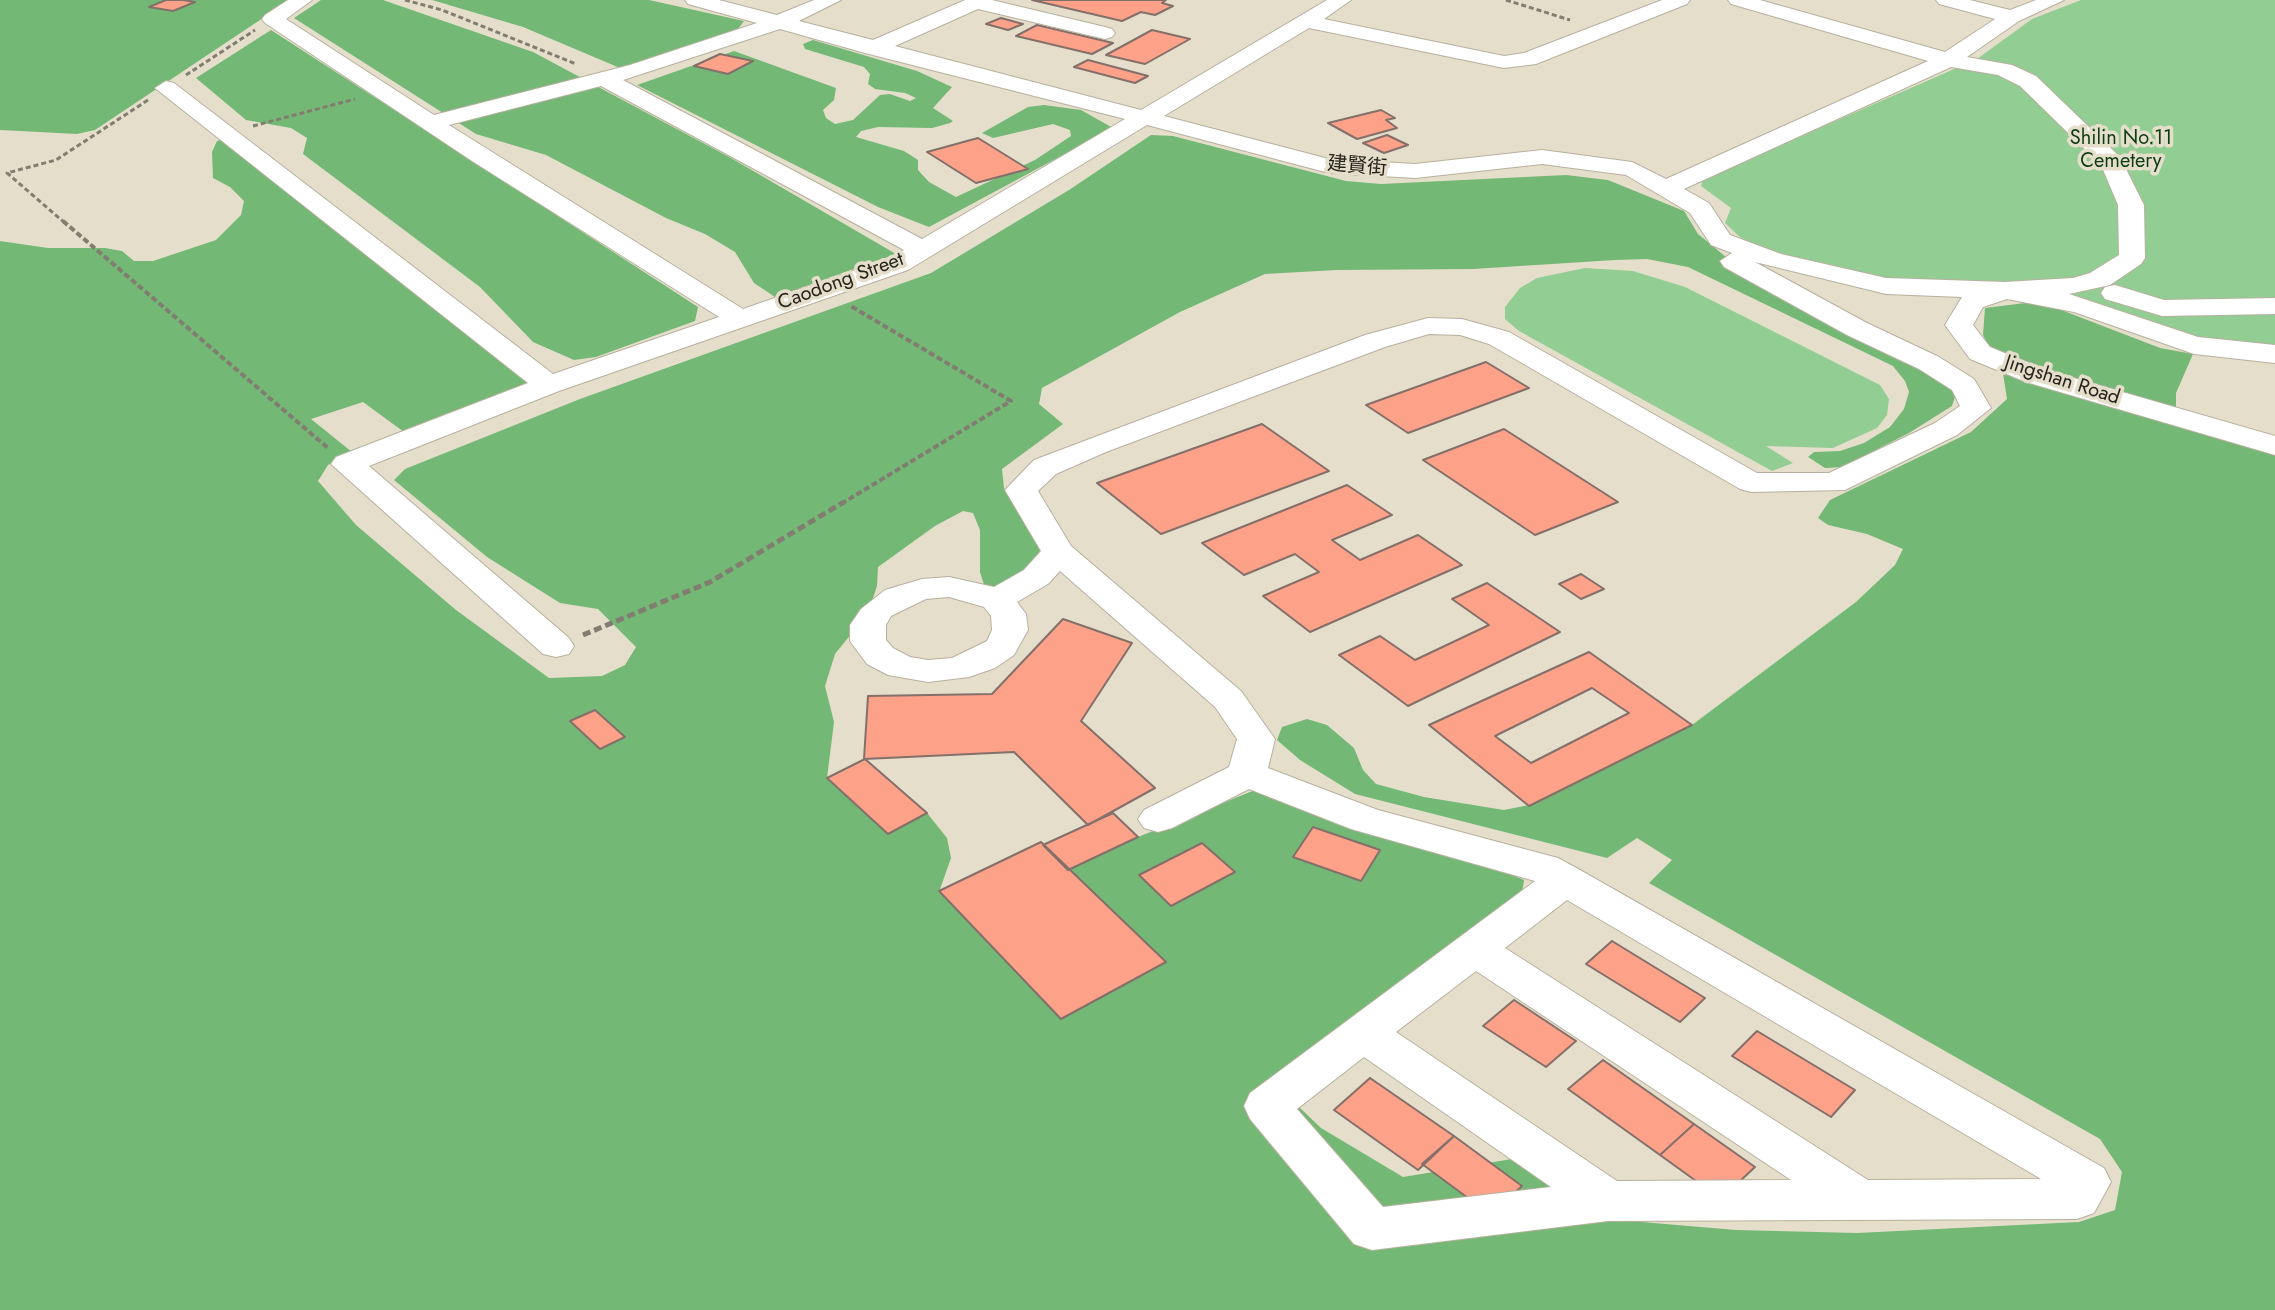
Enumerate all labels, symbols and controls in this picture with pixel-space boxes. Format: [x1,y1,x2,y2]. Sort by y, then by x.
park label: Shilin No.11 Cemetery [2070,127,2172,174]
street label: 建賢街 [1326,152,1388,182]
street label: Caodong Street [775,248,907,316]
street label: Jingshan Road [2001,351,2123,411]

